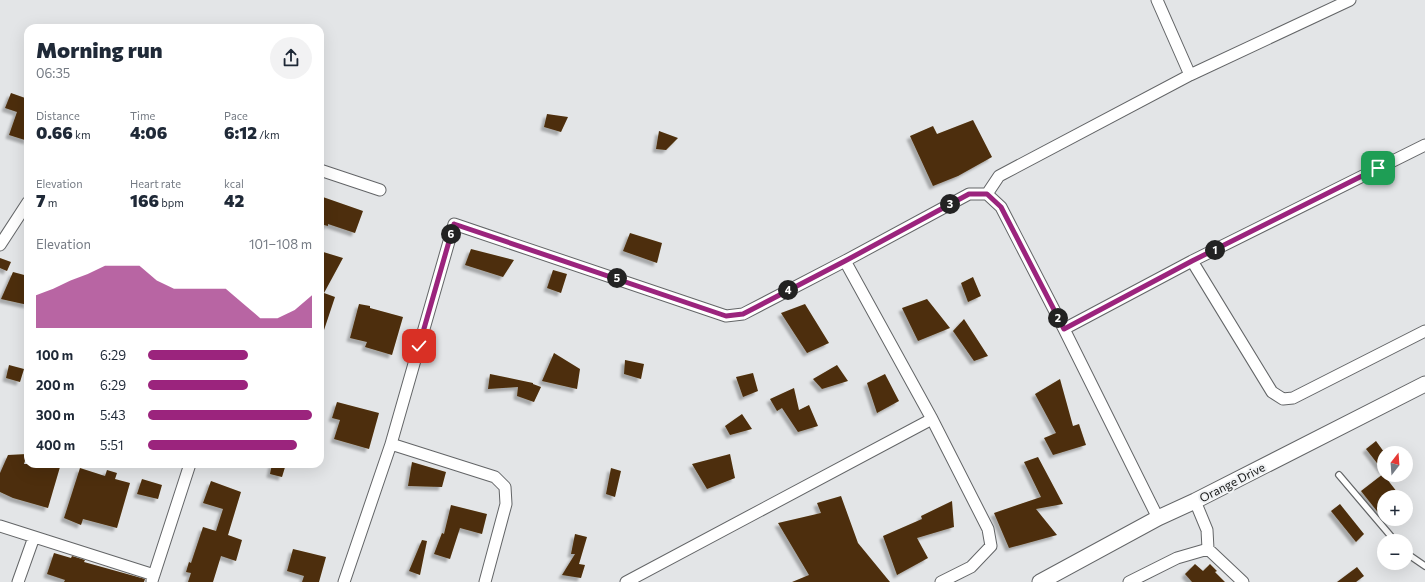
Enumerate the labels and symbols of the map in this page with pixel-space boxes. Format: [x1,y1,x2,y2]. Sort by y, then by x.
pin [1361,151,1395,185]
pin: 3 [940,194,960,214]
pin: 6 [441,224,461,244]
pin: 1 [1205,240,1225,260]
pin: 5 [607,268,627,288]
pin: 4 [778,280,798,300]
pin: 2 [1048,308,1068,328]
pin [402,329,436,363]
north arrow [1377,446,1413,482]
street label: Orange Drive [1197,460,1267,504]

